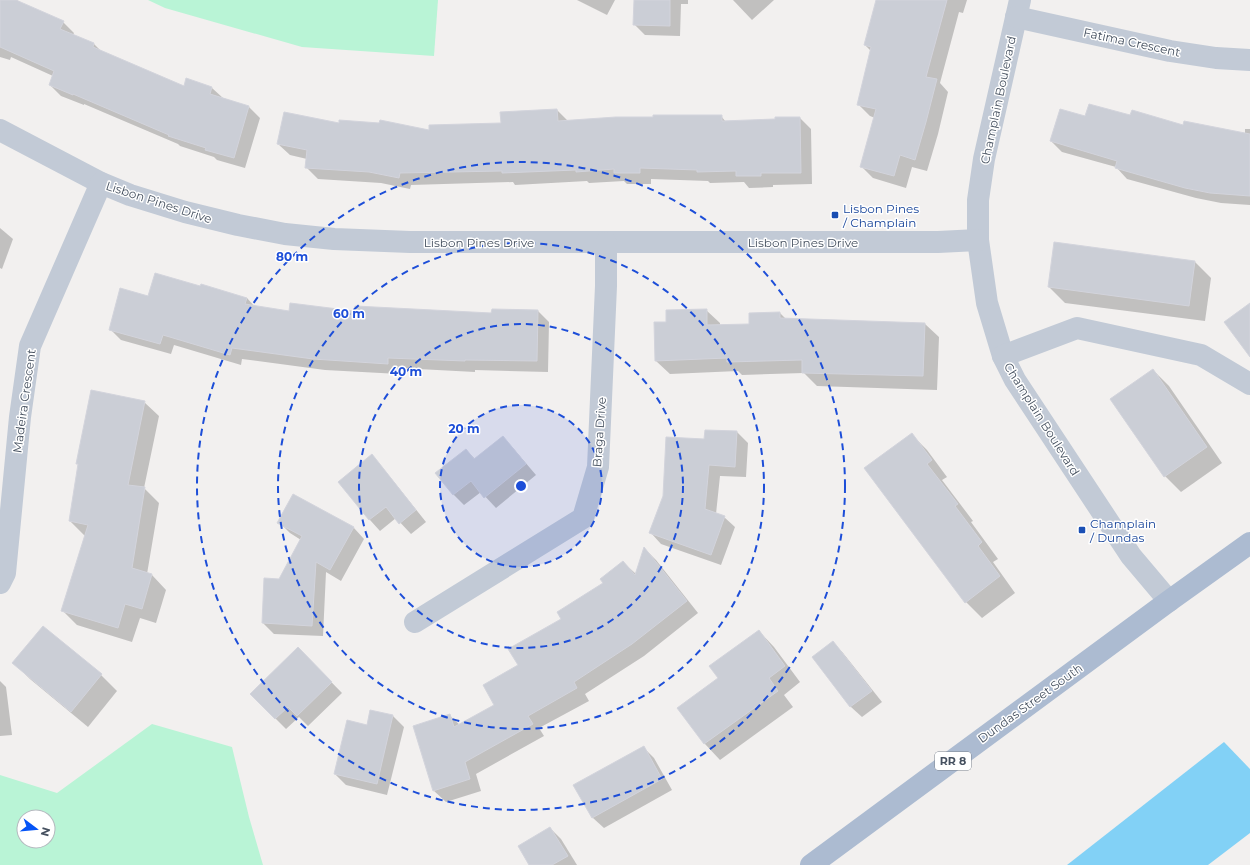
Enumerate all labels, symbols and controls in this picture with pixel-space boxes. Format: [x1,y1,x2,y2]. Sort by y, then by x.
street label: Fatima Crescent [1082,24,1182,60]
street label: Champlain Boulevard [977,35,1019,165]
street label: Lisbon Pines Drive [104,178,214,226]
place label: Lisbon Pines / Champlain [842,201,919,230]
marker: Lisbon Pines / Champlain [830,210,840,220]
street label: Lisbon Pines Drive [424,235,534,250]
street label: Lisbon Pines Drive [748,235,858,250]
text: 80 m [276,249,308,264]
text: 60 m [333,306,365,321]
street label: Madeira Crescent [9,348,39,454]
street label: Champlain Boulevard [1001,360,1083,478]
text: 40 m [390,364,422,379]
street label: Braga Drive [589,396,609,468]
text: 20 m [448,421,480,436]
centre of rings [514,479,528,493]
place label: Champlain / Dundas [1089,516,1156,545]
marker: Champlain / Dundas [1077,525,1087,535]
street label: Dundas Street South [975,660,1085,746]
road number: RR 8 [935,752,971,770]
north arrow [16,809,56,849]
text: N [38,826,54,838]

